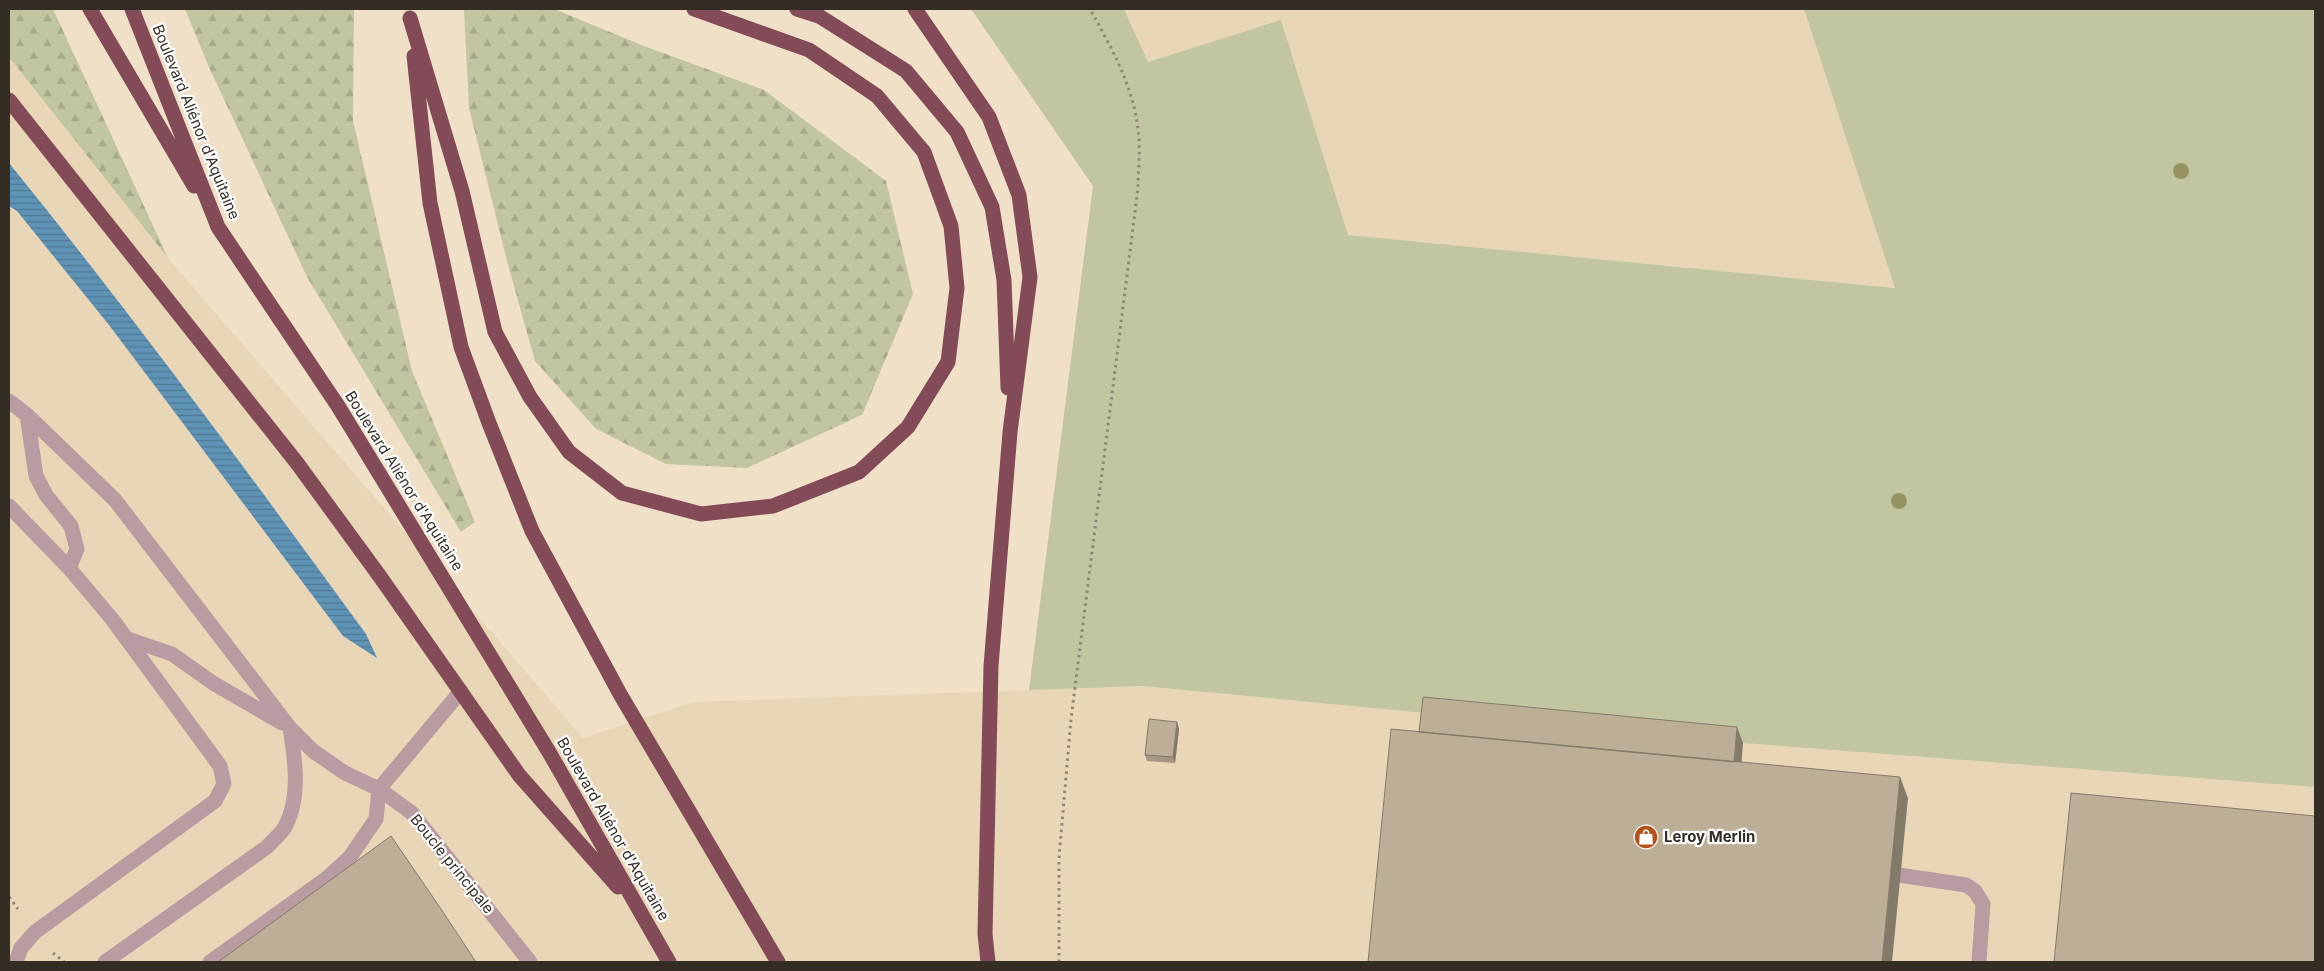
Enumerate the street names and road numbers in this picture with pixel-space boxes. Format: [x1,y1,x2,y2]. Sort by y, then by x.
street label: Boulevard Aliénor d'Aquitaine [149,22,244,222]
street label: Boulevard Aliénor d'Aquitaine [341,387,468,574]
street label: Boulevard Aliénor d'Aquitaine [553,734,674,924]
street label: Boucle principale [406,810,498,917]

